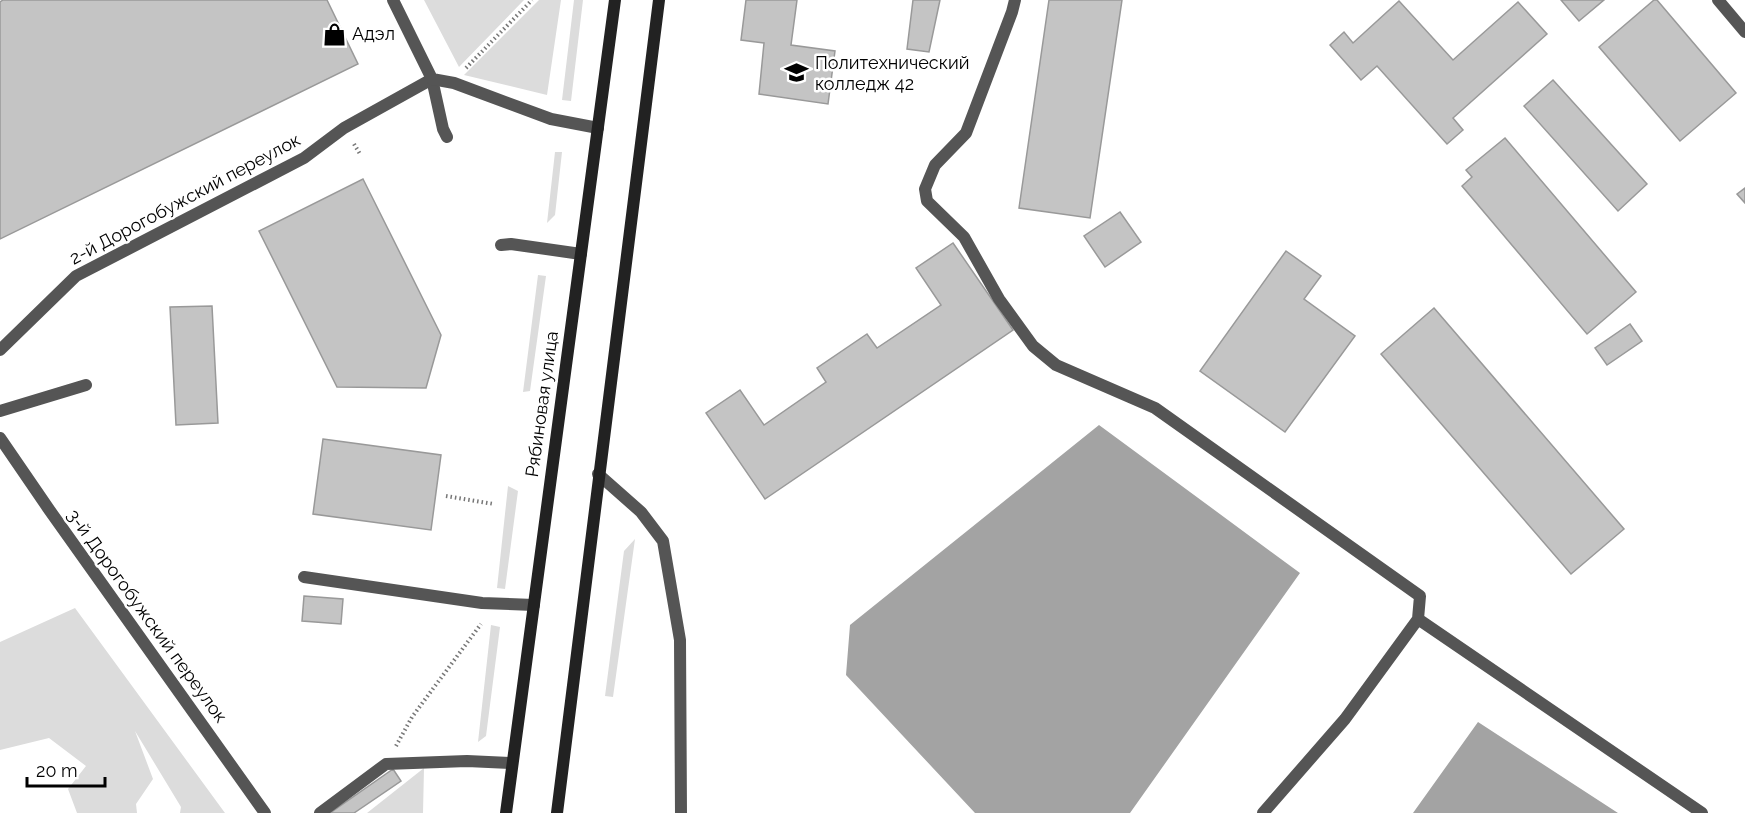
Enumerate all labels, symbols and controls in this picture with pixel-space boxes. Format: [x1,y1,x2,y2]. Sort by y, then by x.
shop icon: Адэл [321,21,347,47]
place label: Адэл [352,23,395,44]
place label: Политехнический колледж 42 [815,52,969,94]
school or university icon: Политехнический колледж 42 [784,60,810,86]
street label: 2-й Дорогобужский переулок [66,129,304,268]
street label: Рябиновая улица [521,330,562,478]
street label: 3-й Дорогобужский переулок [63,505,232,726]
scale bar [27,750,105,788]
text: 20 m [36,760,78,781]

